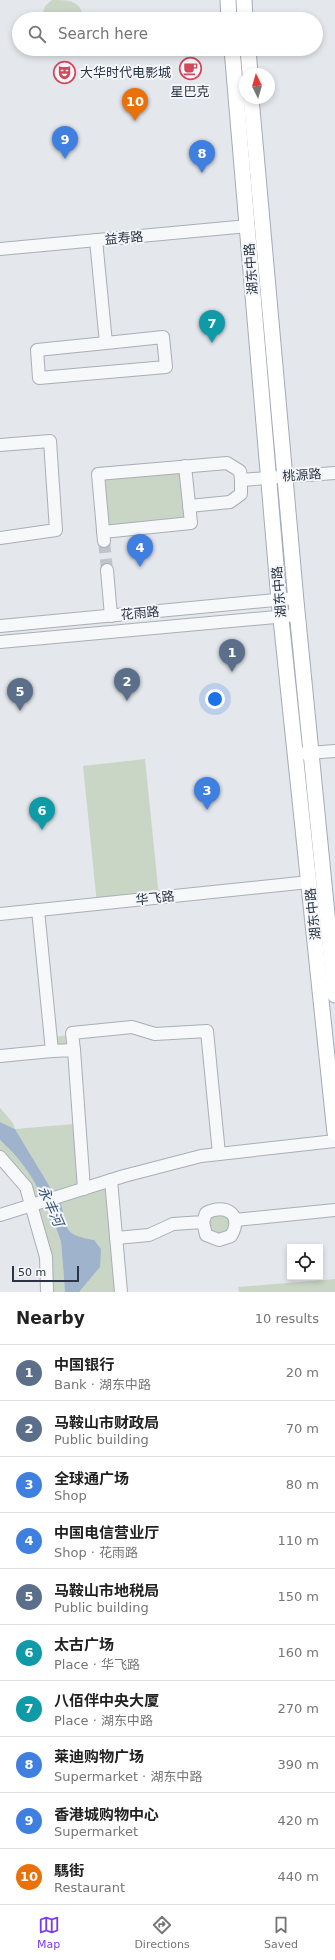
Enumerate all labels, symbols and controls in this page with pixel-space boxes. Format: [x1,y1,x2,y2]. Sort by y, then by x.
search box [12,12,323,56]
icon: search [26,23,48,45]
text: Search here [58,25,148,43]
cafe icon: 星巴克 [177,56,203,82]
theatre icon: 大华时代电影城 [52,59,78,85]
place label: 大华时代电影城 [80,65,171,80]
north arrow [239,68,275,104]
place label: 星巴克 [170,84,210,99]
pin: 10 [122,88,148,121]
pin: 9 [52,126,78,159]
pin: 8 [189,140,215,173]
street label: 益寿路 [104,229,144,247]
street label: 湖东中路 [242,243,260,295]
pin: 7 [199,310,225,343]
street label: 桃源路 [282,466,322,484]
pin: 4 [127,534,153,567]
street label: 湖东中路 [269,565,289,619]
street label: 花雨路 [120,604,160,622]
pin: 1 [219,639,245,672]
pin: 2 [114,668,140,701]
pin: 5 [7,678,33,711]
your location [205,689,225,709]
pin: 3 [194,777,220,810]
pin: 6 [29,797,55,830]
street label: 湖东中路 [303,887,323,941]
street label: 华飞路 [135,889,175,907]
water label: 永丰河 [35,1184,68,1231]
map controls [287,1244,323,1280]
button: locate [287,1244,323,1280]
scale bar [12,1264,79,1283]
text: 50 m [18,1266,46,1279]
text: Nearby [16,1308,85,1328]
text: 10 results [255,1311,319,1326]
text: 中国银行 [54,1356,114,1374]
text: 1 [24,1365,34,1380]
text: 20 m [286,1365,319,1380]
text: Bank · 湖东中路 [54,1377,151,1392]
text: 马鞍山市财政局 [54,1414,159,1432]
text: 2 [24,1421,34,1436]
text: 70 m [286,1421,319,1436]
text: Public building [54,1432,149,1447]
text: 全球通广场 [54,1470,129,1488]
text: 3 [24,1477,34,1492]
text: 80 m [286,1477,319,1492]
text: Shop [54,1488,87,1503]
text: 中国电信营业厅 [54,1524,159,1542]
text: 4 [24,1533,34,1548]
text: 110 m [277,1533,319,1548]
text: Shop · 花雨路 [54,1545,138,1560]
text: 马鞍山市地税局 [54,1582,159,1600]
text: 5 [24,1589,34,1604]
text: 150 m [277,1589,319,1604]
text: Public building [54,1600,149,1615]
text: 太古广场 [54,1636,114,1654]
text: 6 [24,1645,34,1660]
text: 160 m [277,1645,319,1660]
text: Place · 华飞路 [54,1657,140,1672]
text: 八佰伴中央大厦 [54,1692,159,1710]
text: 7 [24,1701,34,1716]
text: 270 m [277,1701,319,1716]
text: Place · 湖东中路 [54,1713,153,1728]
text: 莱迪购物广场 [54,1748,144,1766]
text: 8 [24,1757,34,1772]
text: 390 m [277,1757,319,1772]
text: Supermarket · 湖东中路 [54,1769,202,1784]
text: 香港城购物中心 [54,1806,159,1824]
text: 9 [24,1813,34,1828]
text: 420 m [277,1813,319,1828]
text: Supermarket [54,1824,138,1839]
text: 騳街 [54,1862,84,1880]
text: 10 [20,1869,38,1884]
text: 440 m [277,1869,319,1884]
text: Restaurant [54,1880,125,1895]
tab: Map [37,1914,60,1951]
tab: Directions [134,1914,190,1951]
tab: Saved [264,1914,298,1951]

